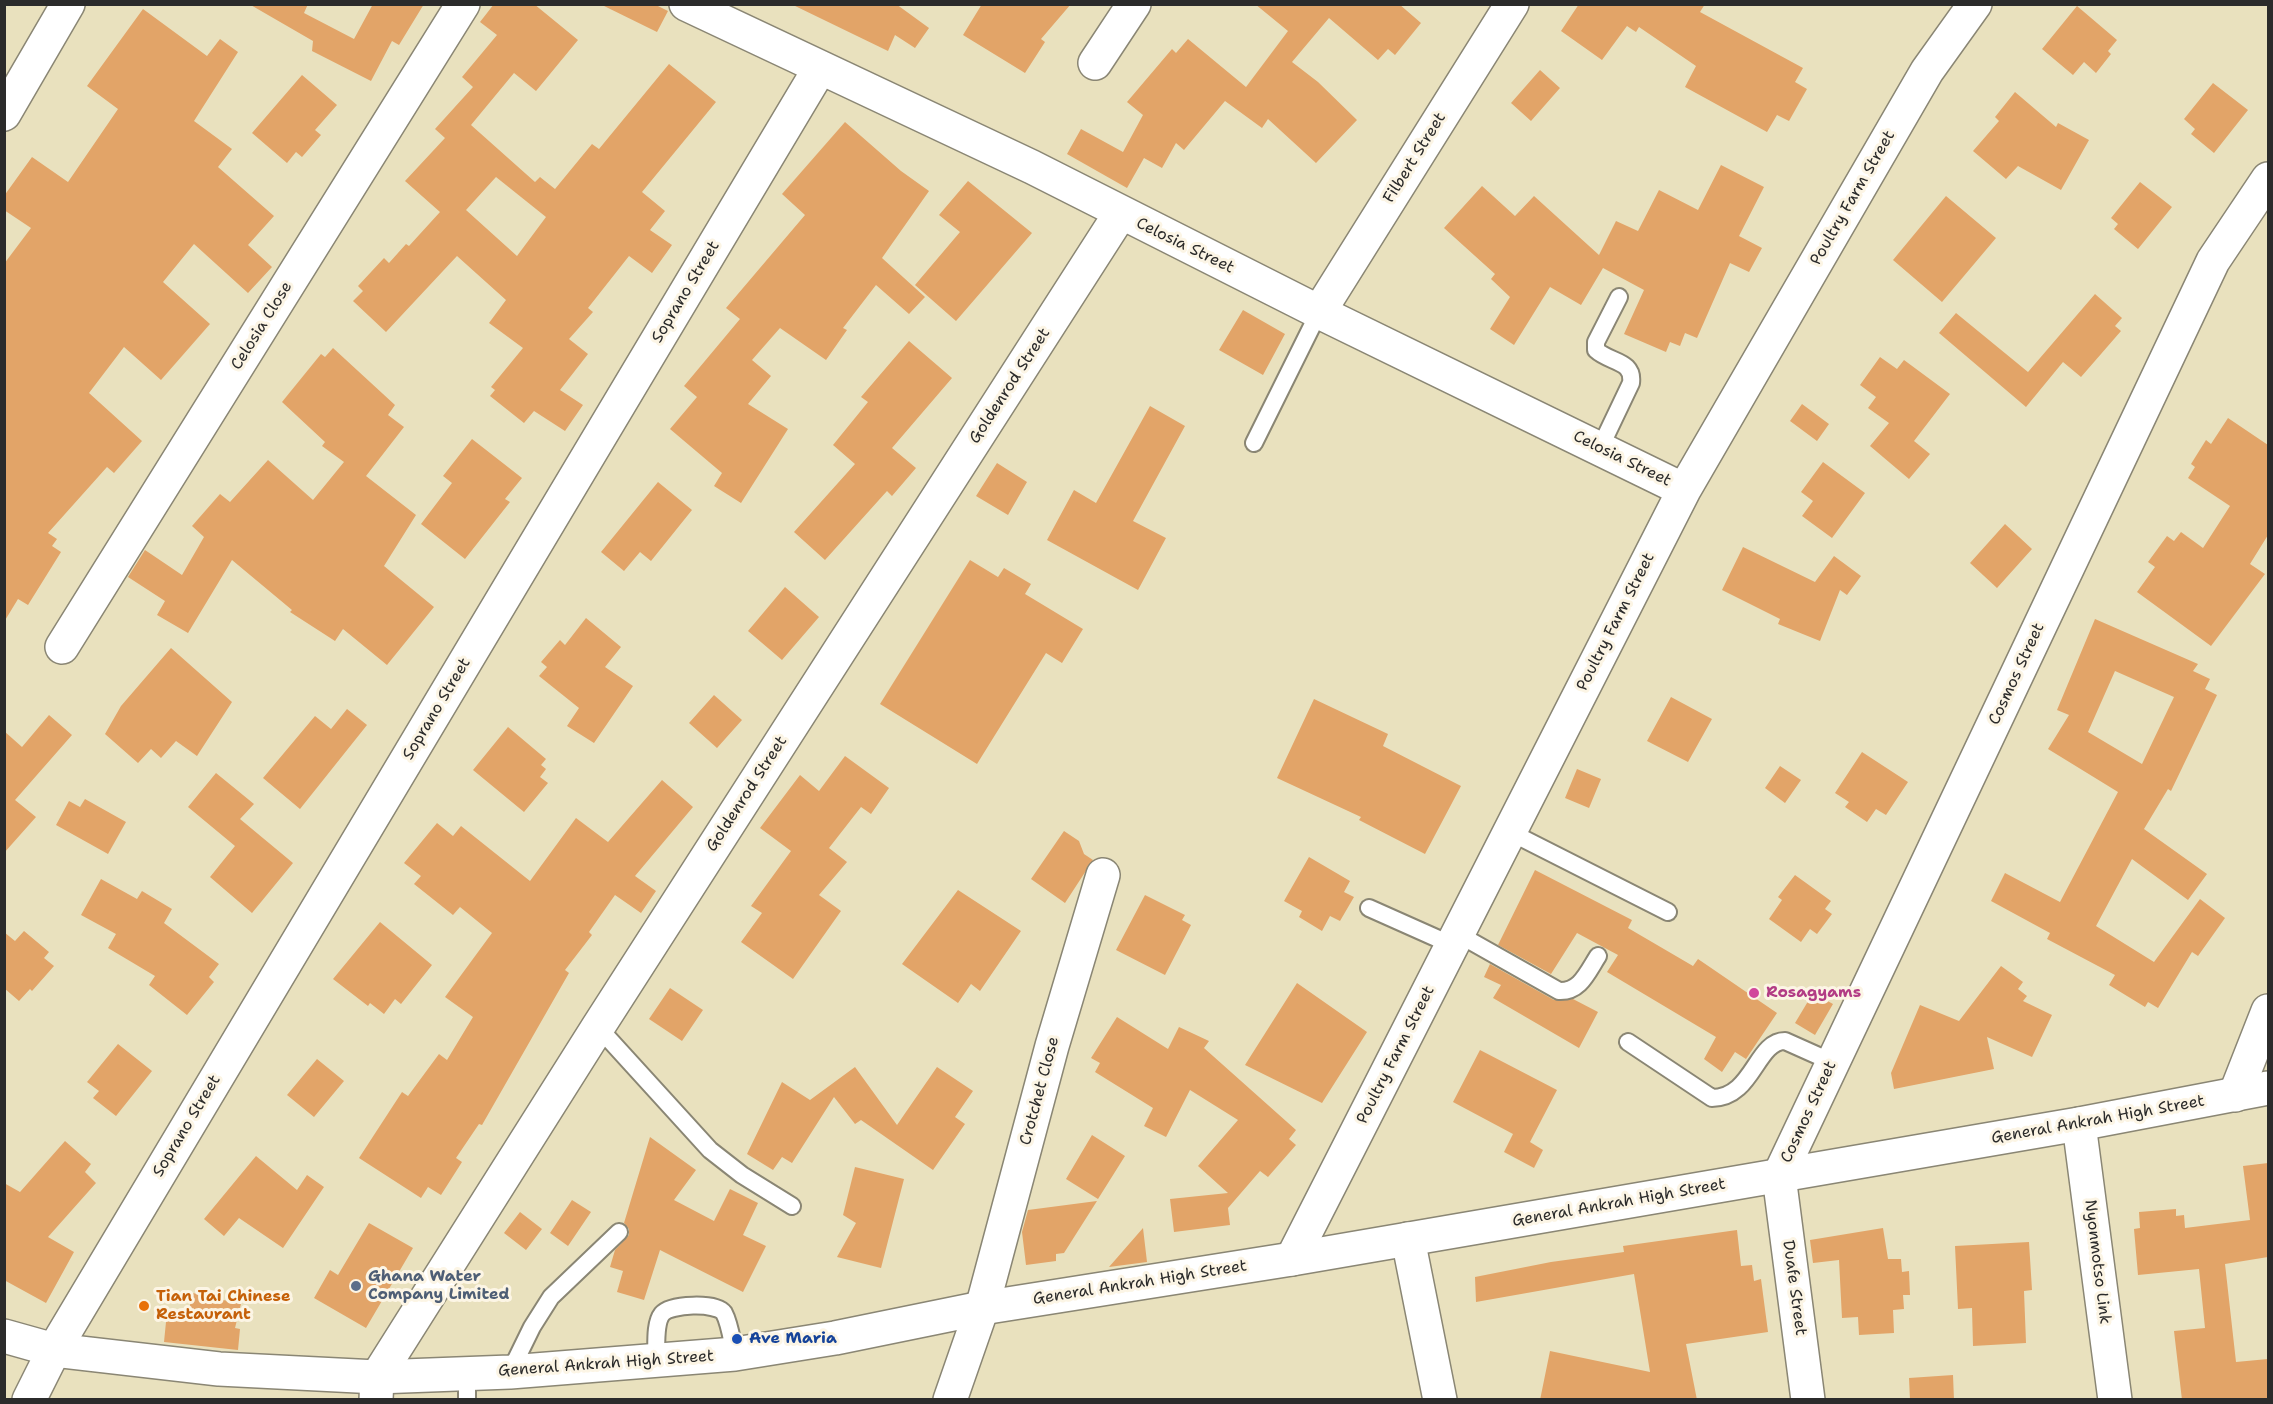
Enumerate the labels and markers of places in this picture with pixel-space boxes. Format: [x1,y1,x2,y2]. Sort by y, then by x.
place label: Rosagyams [1766,983,1861,1003]
marker: Rosagyams [1747,986,1761,1000]
place label: Ghana Water Company Limited [368,1267,510,1305]
marker: Ghana Water Company Limited [349,1279,363,1293]
place label: Tian Tai Chinese Restaurant [156,1287,291,1325]
marker: Tian Tai Chinese Restaurant [137,1299,151,1313]
place label: Ave Maria [749,1329,837,1349]
marker: Ave Maria [730,1332,744,1346]

